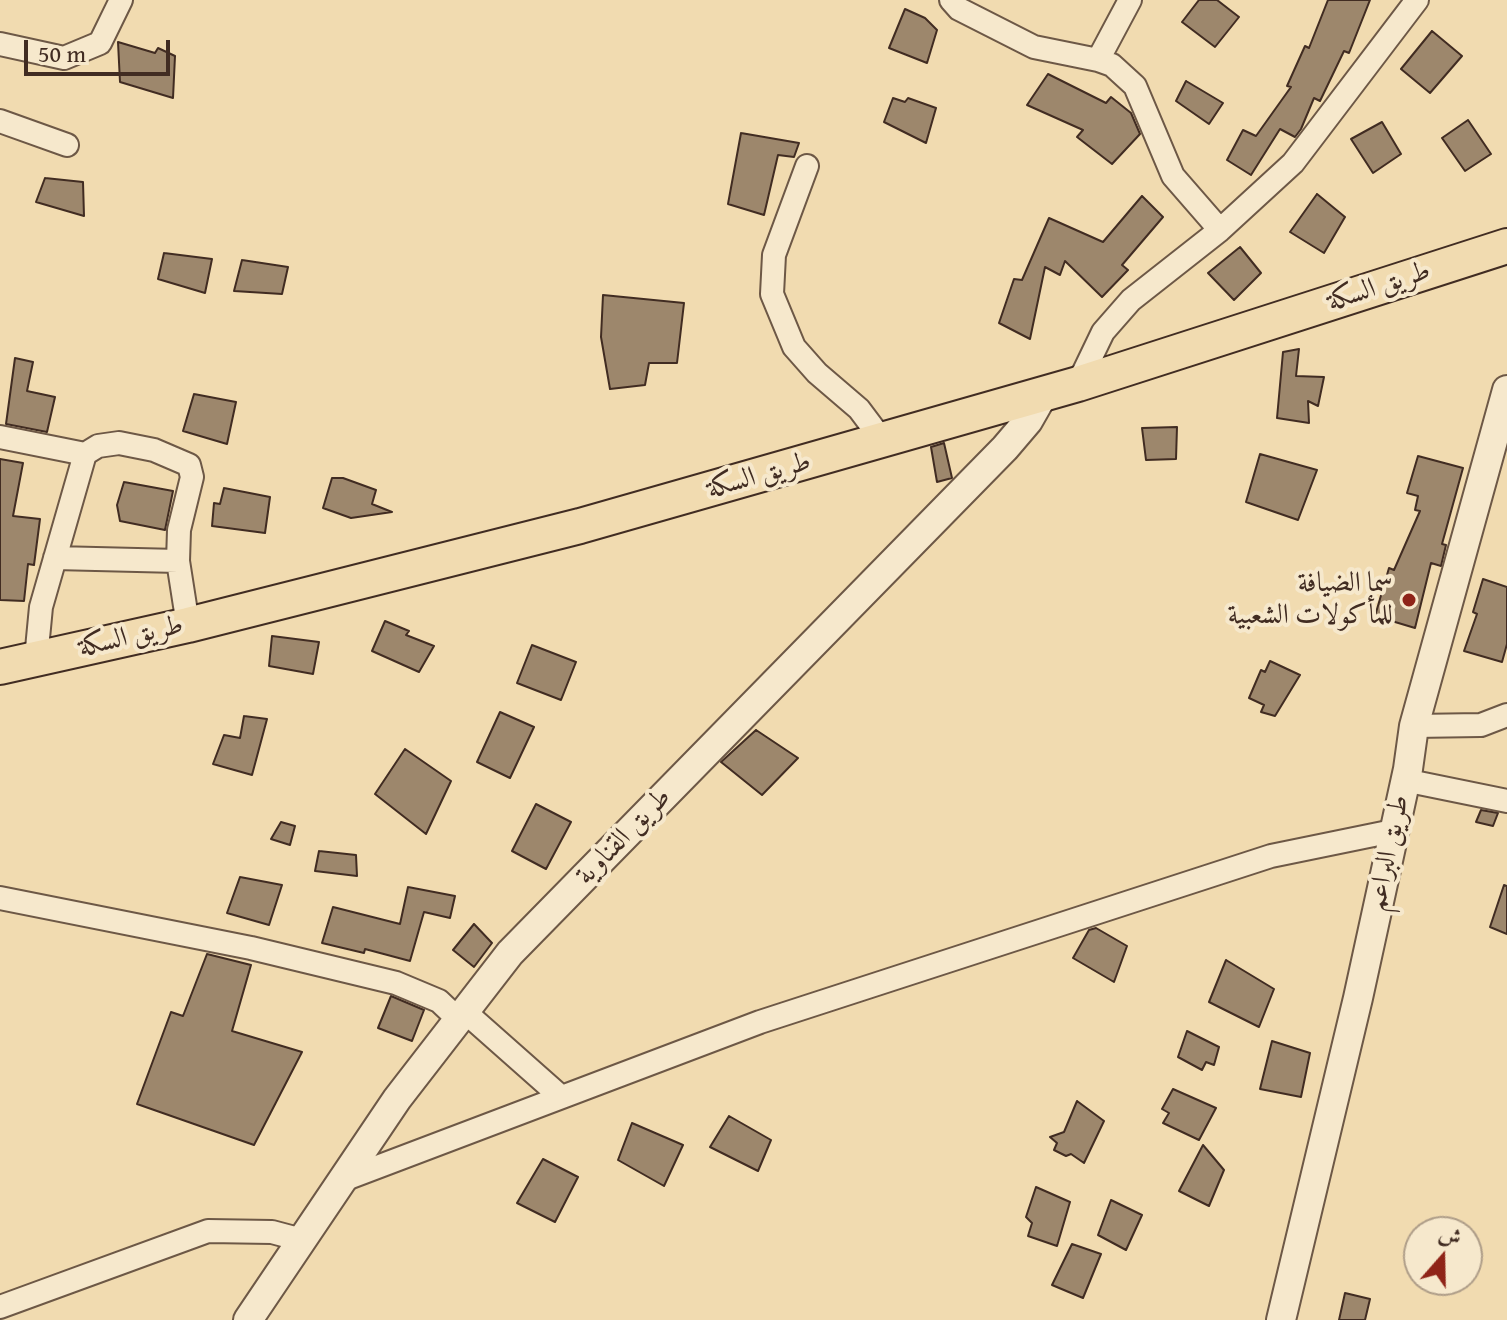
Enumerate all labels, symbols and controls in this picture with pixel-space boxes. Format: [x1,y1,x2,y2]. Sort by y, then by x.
scale bar [28,24,174,74]
text: 50 m [38,36,86,71]
street label: طريق السكة [1323,255,1435,319]
street label: طريق السكة [703,445,815,507]
place label: سما الضيافة للمأكولات الشعبية [1227,567,1393,633]
marker: سما الضيافة للمأكولات الشعبية [1400,591,1418,609]
street label: طريق السكة [75,609,187,665]
street label: طريق القناوية [569,781,679,893]
street label: طريق البراعم [1360,792,1418,914]
north arrow [1403,1216,1483,1296]
text: ش [1435,1217,1466,1254]

